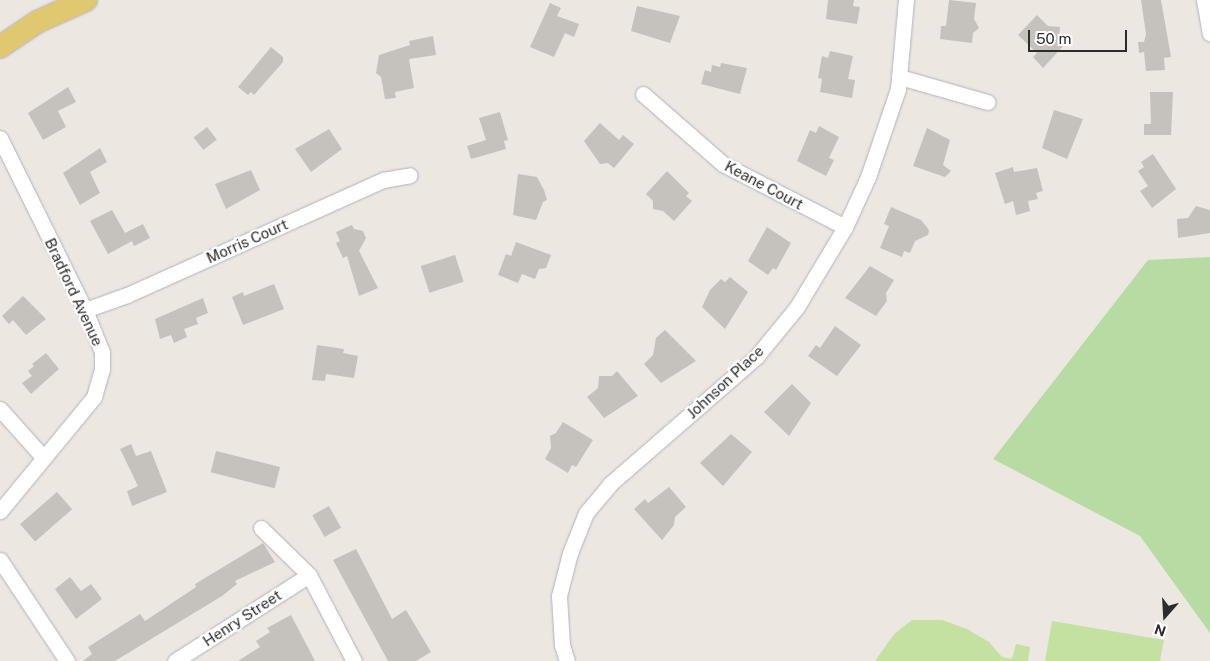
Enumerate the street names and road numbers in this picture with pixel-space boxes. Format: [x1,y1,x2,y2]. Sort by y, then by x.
street label: Keane Court [722,157,806,213]
street label: Morris Court [203,215,291,267]
street label: Bradford Avenue [41,235,107,349]
street label: Johnson Place [683,342,767,422]
street label: Henry Street [199,586,285,650]

